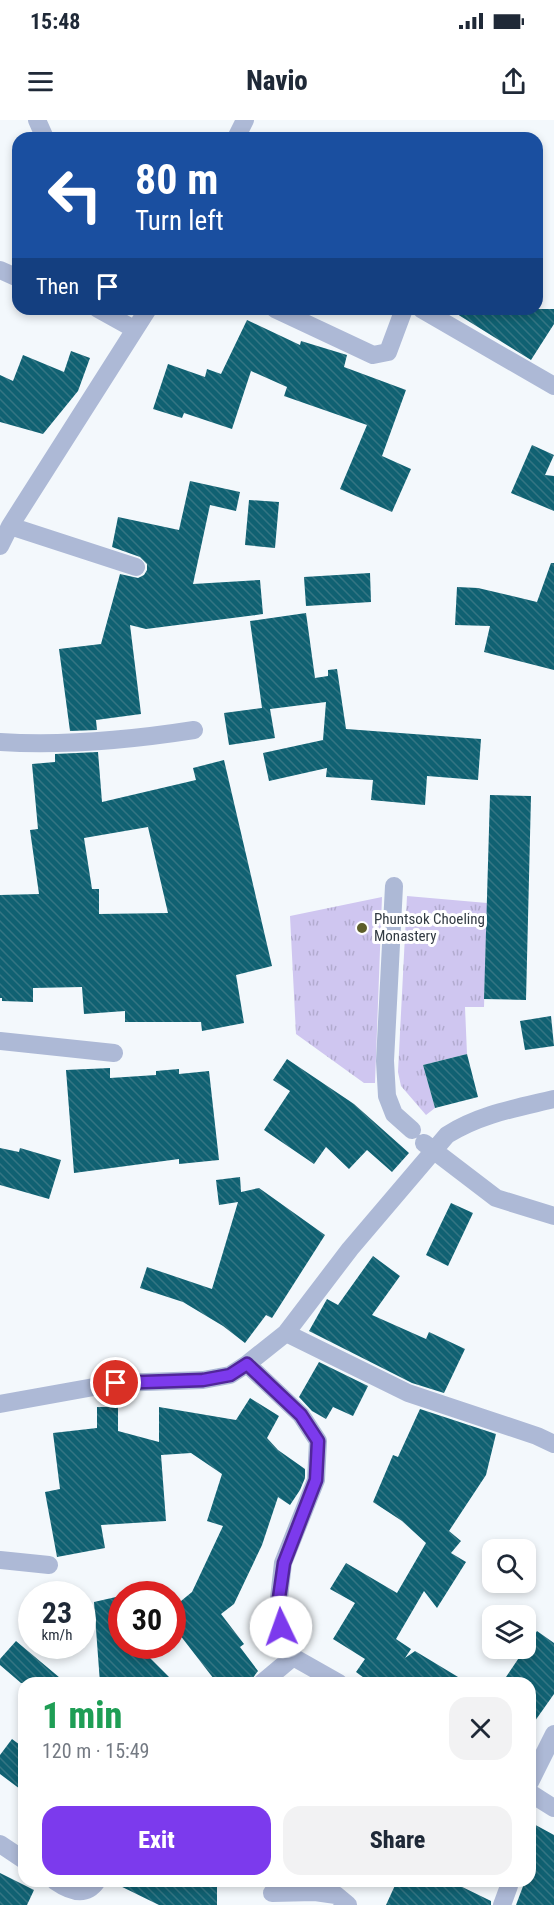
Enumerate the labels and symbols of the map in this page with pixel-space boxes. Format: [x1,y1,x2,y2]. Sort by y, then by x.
place label: Phuntsok Choeling Monastery [374,910,485,945]
marker: Phuntsok Choeling Monastery [355,921,369,935]
pin [90,1357,141,1408]
speed limit sign: 30 [108,1581,186,1659]
position arrow [249,1595,313,1659]

